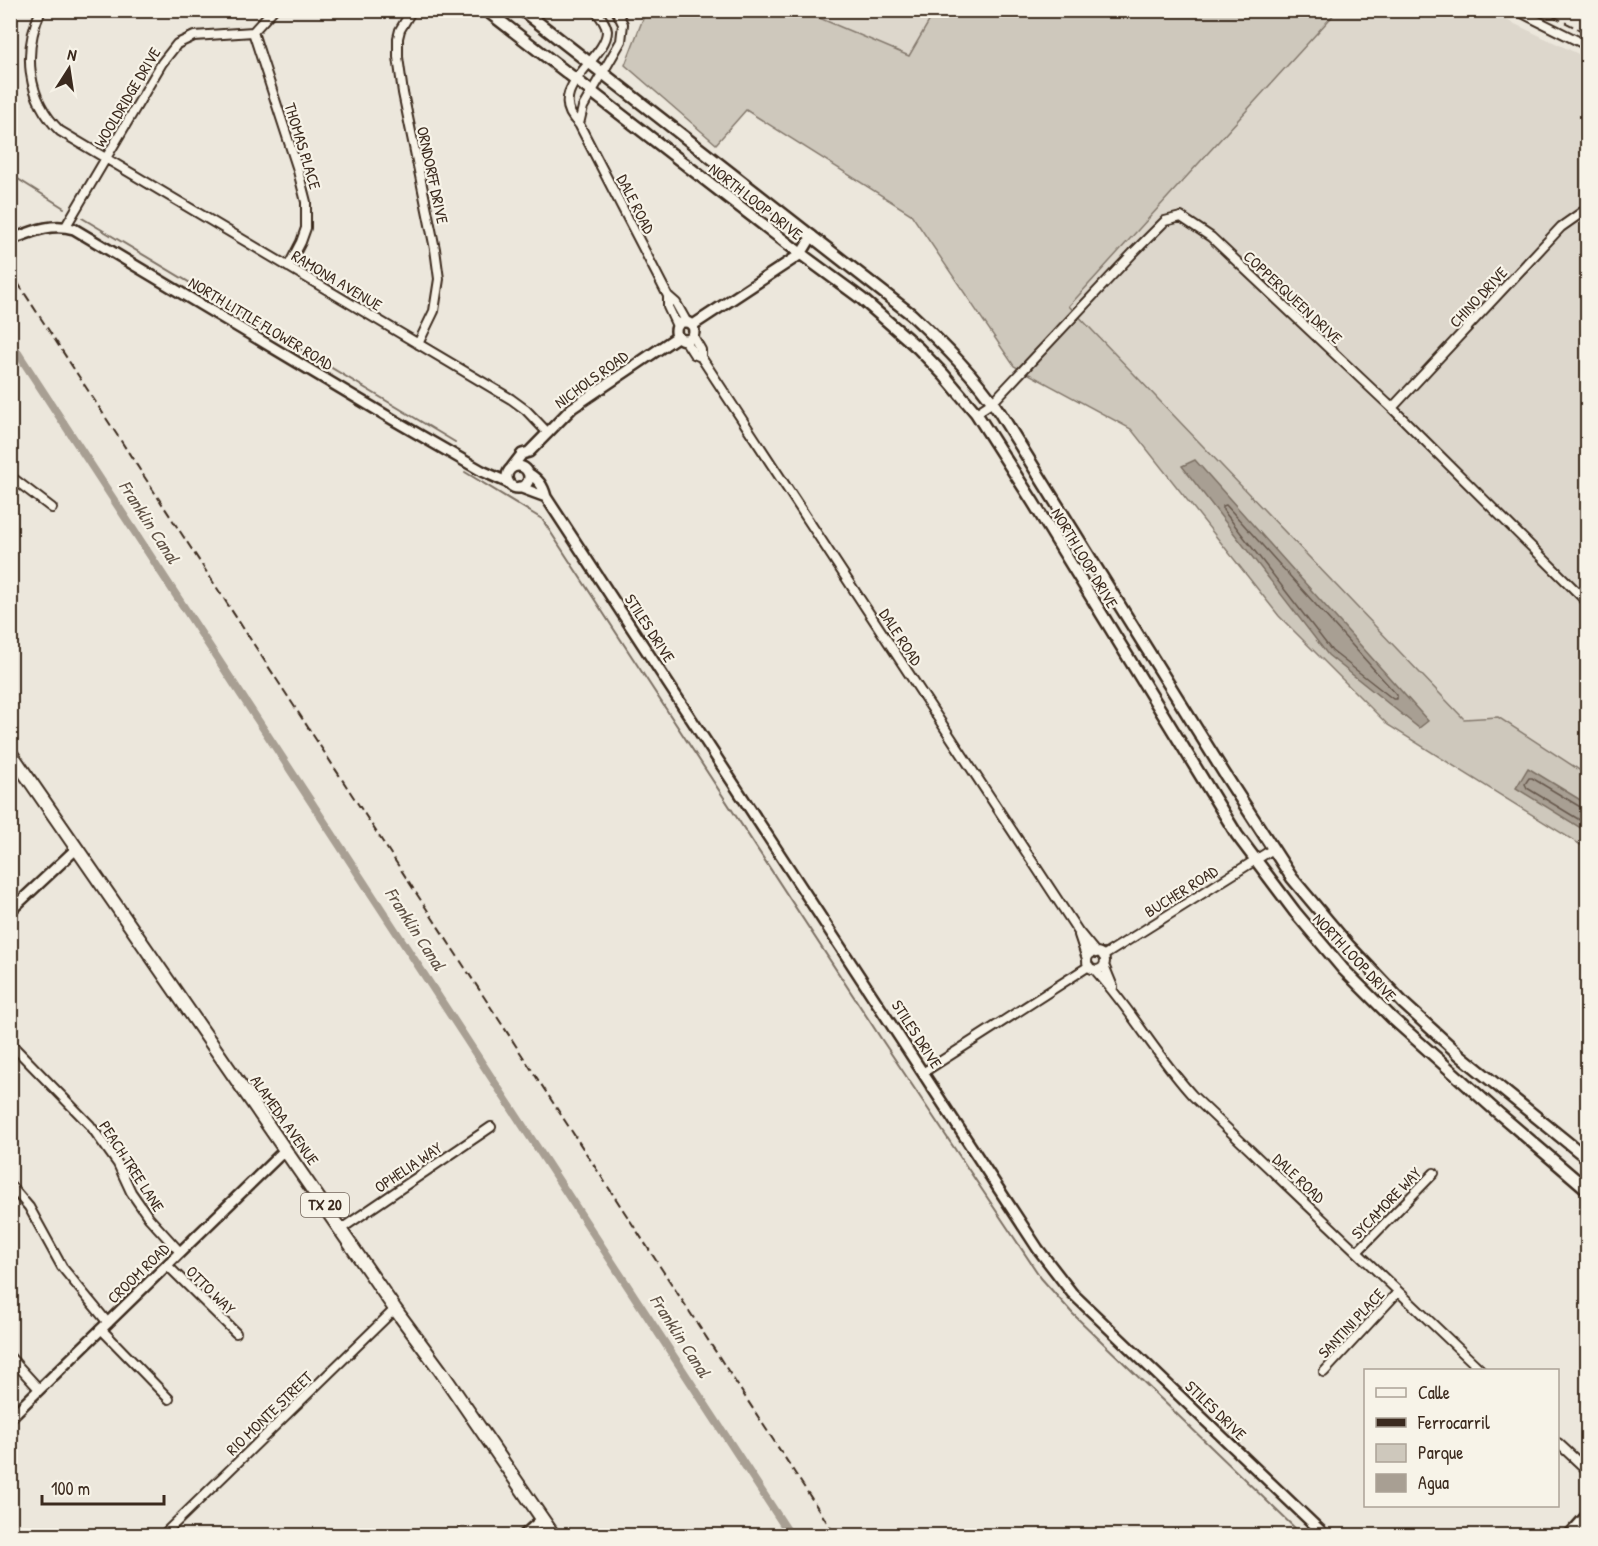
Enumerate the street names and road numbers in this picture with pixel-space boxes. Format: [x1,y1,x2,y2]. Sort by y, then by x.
street label: WOOLDRIDGE DRIVE [88,43,166,151]
street label: THOMAS PLACE [279,100,327,192]
street label: ORNDORFF DRIVE [412,124,454,226]
street label: NORTH LOOP DRIVE [705,158,807,244]
street label: DALE ROAD [612,171,660,238]
street label: RAMONA AVENUE [288,244,386,316]
street label: COPPERQUEEN DRIVE [1239,245,1347,349]
street label: CHINO DRIVE [1444,262,1512,332]
street label: NORTH LITTLE FLOWER ROAD [185,271,338,375]
street label: NICHOLS ROAD [550,345,633,413]
street label: NORTH LOOP DRIVE [1046,504,1124,612]
street label: STILES DRIVE [620,590,680,666]
street label: DALE ROAD [874,604,928,670]
street label: BUCHER ROAD [1140,860,1222,922]
street label: NORTH LOOP DRIVE [1308,908,1402,1006]
street label: STILES DRIVE [887,996,947,1072]
street label: ALAMEDA AVENUE [246,1070,324,1170]
street label: PEACH TREE LANE [94,1116,170,1216]
street label: OPHELIA WAY [370,1136,446,1198]
street label: DALE ROAD [1268,1148,1330,1208]
street label: SYCAMORE WAY [1346,1162,1426,1244]
road number: TX 20 [301,1193,349,1217]
street label: CROOM ROAD [102,1238,174,1308]
street label: OTTO WAY [182,1261,240,1319]
street label: SANTINI PLACE [1313,1283,1389,1363]
street label: RIO MONTE STREET [221,1366,317,1460]
street label: STILES DRIVE [1181,1375,1251,1445]

